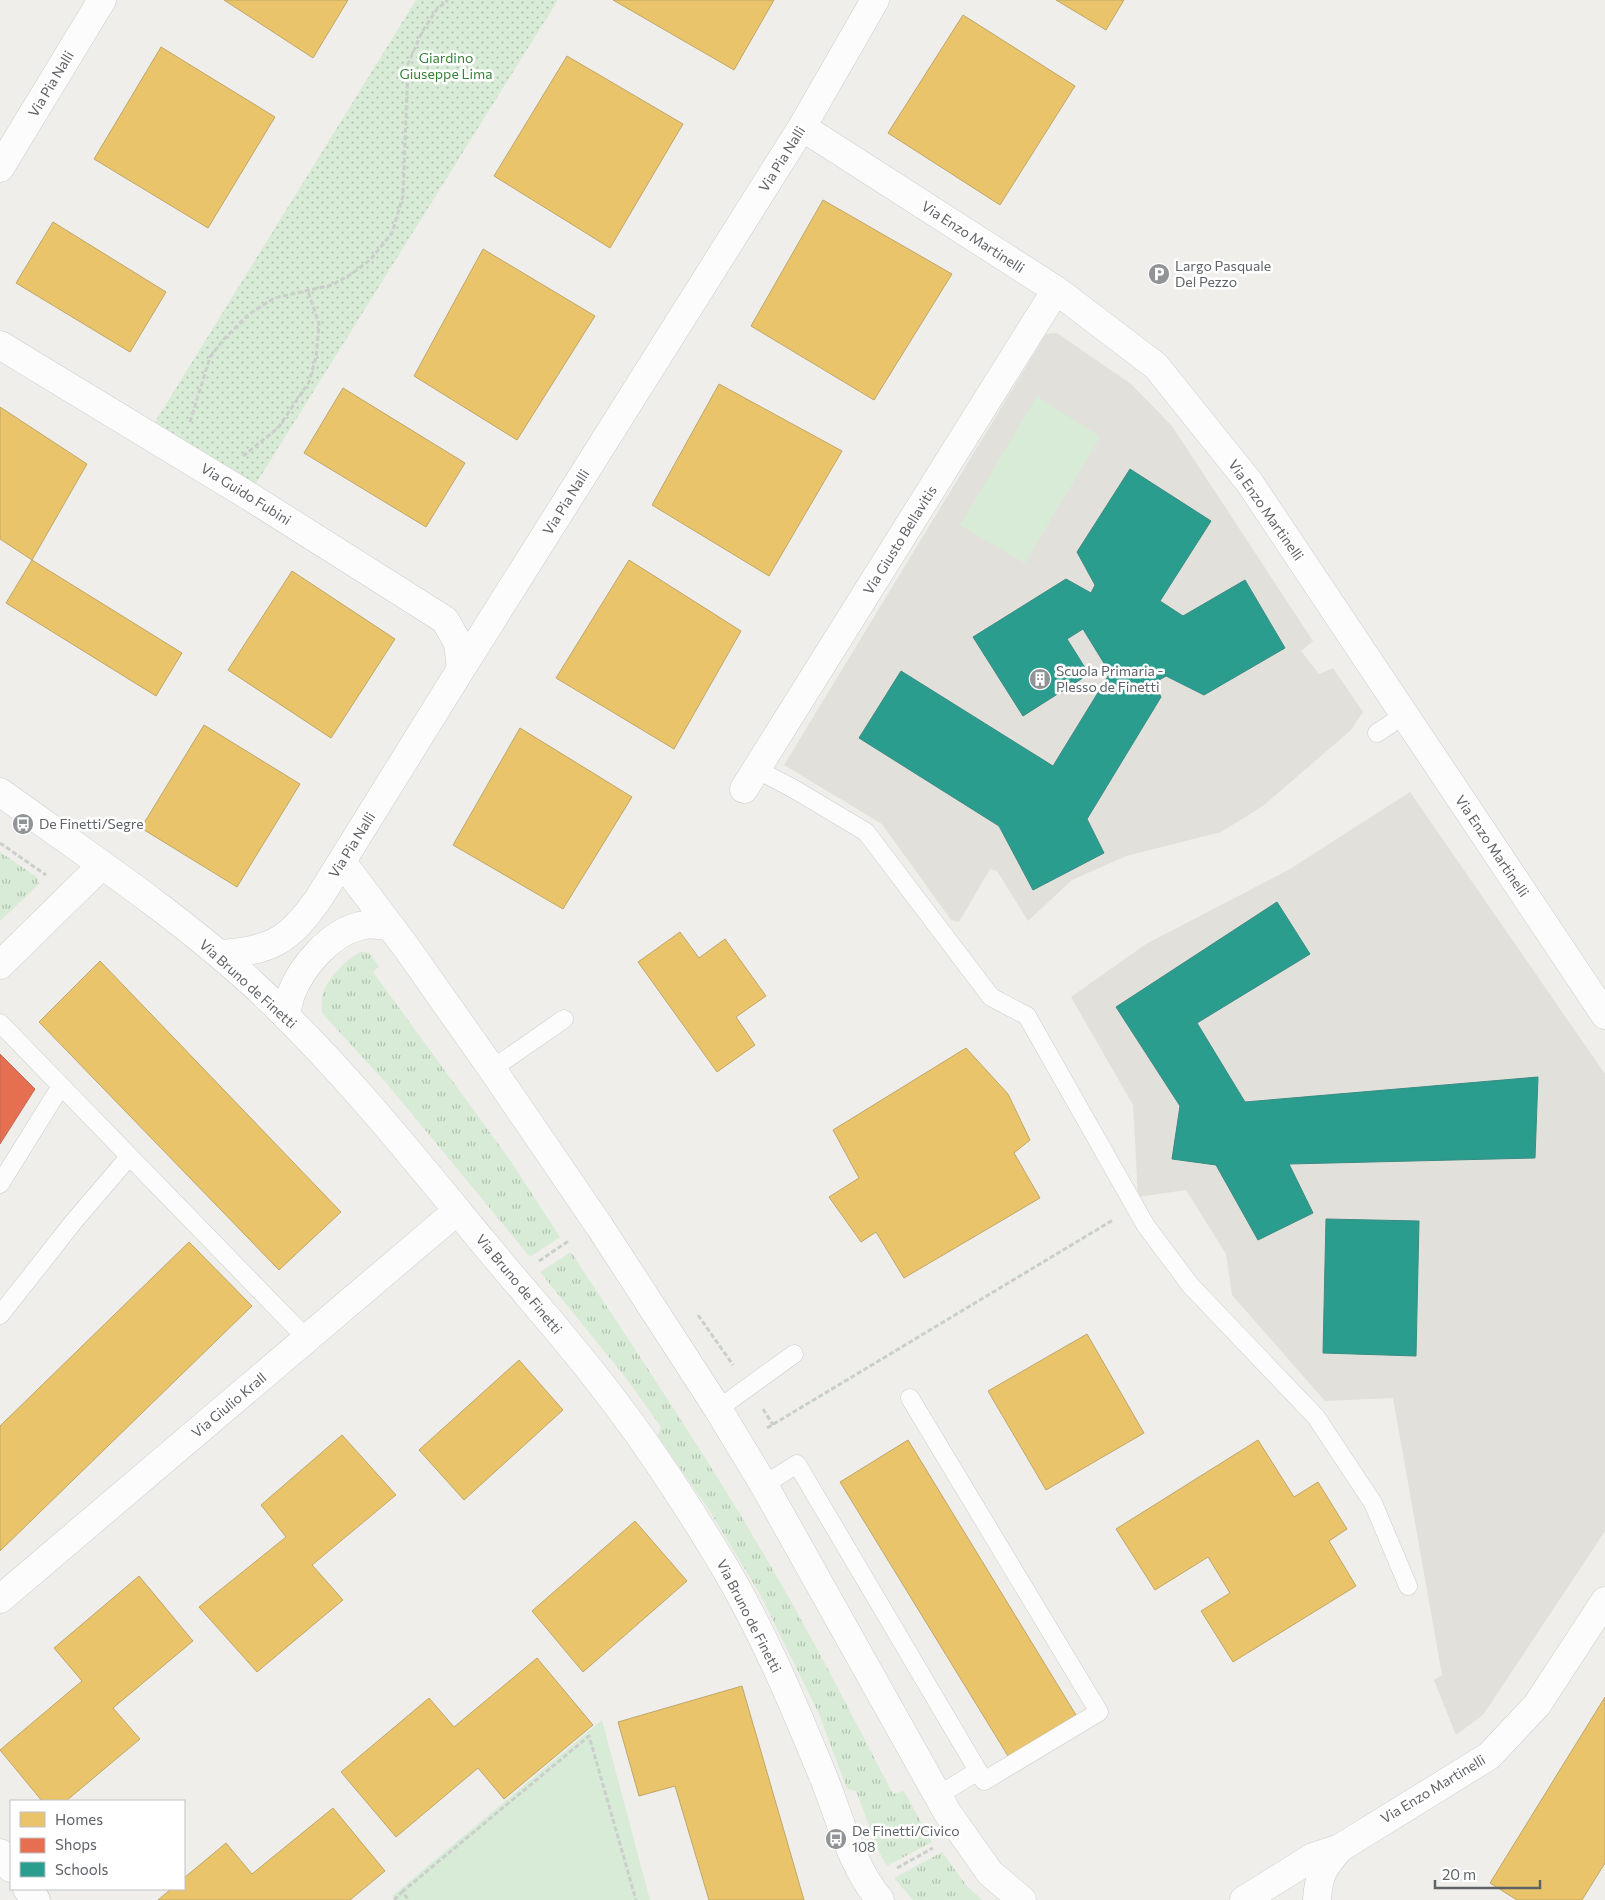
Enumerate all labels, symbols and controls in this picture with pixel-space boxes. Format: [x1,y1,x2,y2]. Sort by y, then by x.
street label: Via Pia Nalli [24,48,77,120]
park label: Giardino Giuseppe Lima [399,49,493,82]
street label: Via Pia Nalli [755,123,808,195]
street label: Via Enzo Martinelli [919,197,1028,276]
place label: Largo Pasquale Del Pezzo [1175,257,1271,290]
parking icon: Largo Pasquale Del Pezzo [1147,262,1171,286]
street label: Via Enzo Martinelli [1225,456,1308,563]
street label: Via Guido Fubini [198,459,295,528]
street label: Via Pia Nalli [539,466,592,538]
street label: Via Giusto Bellavitis [859,482,940,597]
place label: Scuola Primaria - Plesso de Finetti [1056,662,1164,695]
building icon: Scuola Primaria - Plesso de Finetti [1028,667,1052,691]
street label: Via Enzo Martinelli [1452,792,1533,900]
street label: Via Pia Nalli [325,809,378,881]
bus stop icon: De Finetti/Segre [11,812,35,836]
place label: De Finetti/Segre [39,815,144,832]
street label: Via Bruno de Finetti [196,936,300,1032]
street label: Via Bruno de Finetti [473,1230,566,1337]
street label: Via Giulio Krall [188,1368,270,1441]
street label: Via Bruno de Finetti [714,1556,785,1675]
street label: Via Enzo Martinelli [1377,1751,1488,1827]
legend [10,1800,185,1890]
text: Homes [55,1810,103,1828]
place label: De Finetti/Civico 108 [852,1822,960,1855]
bus stop icon: De Finetti/Civico 108 [824,1827,848,1851]
text: Shops [55,1835,97,1853]
scale bar [1435,1858,1540,1890]
text: Schools [55,1860,109,1878]
text: 20 m [1442,1865,1476,1883]

